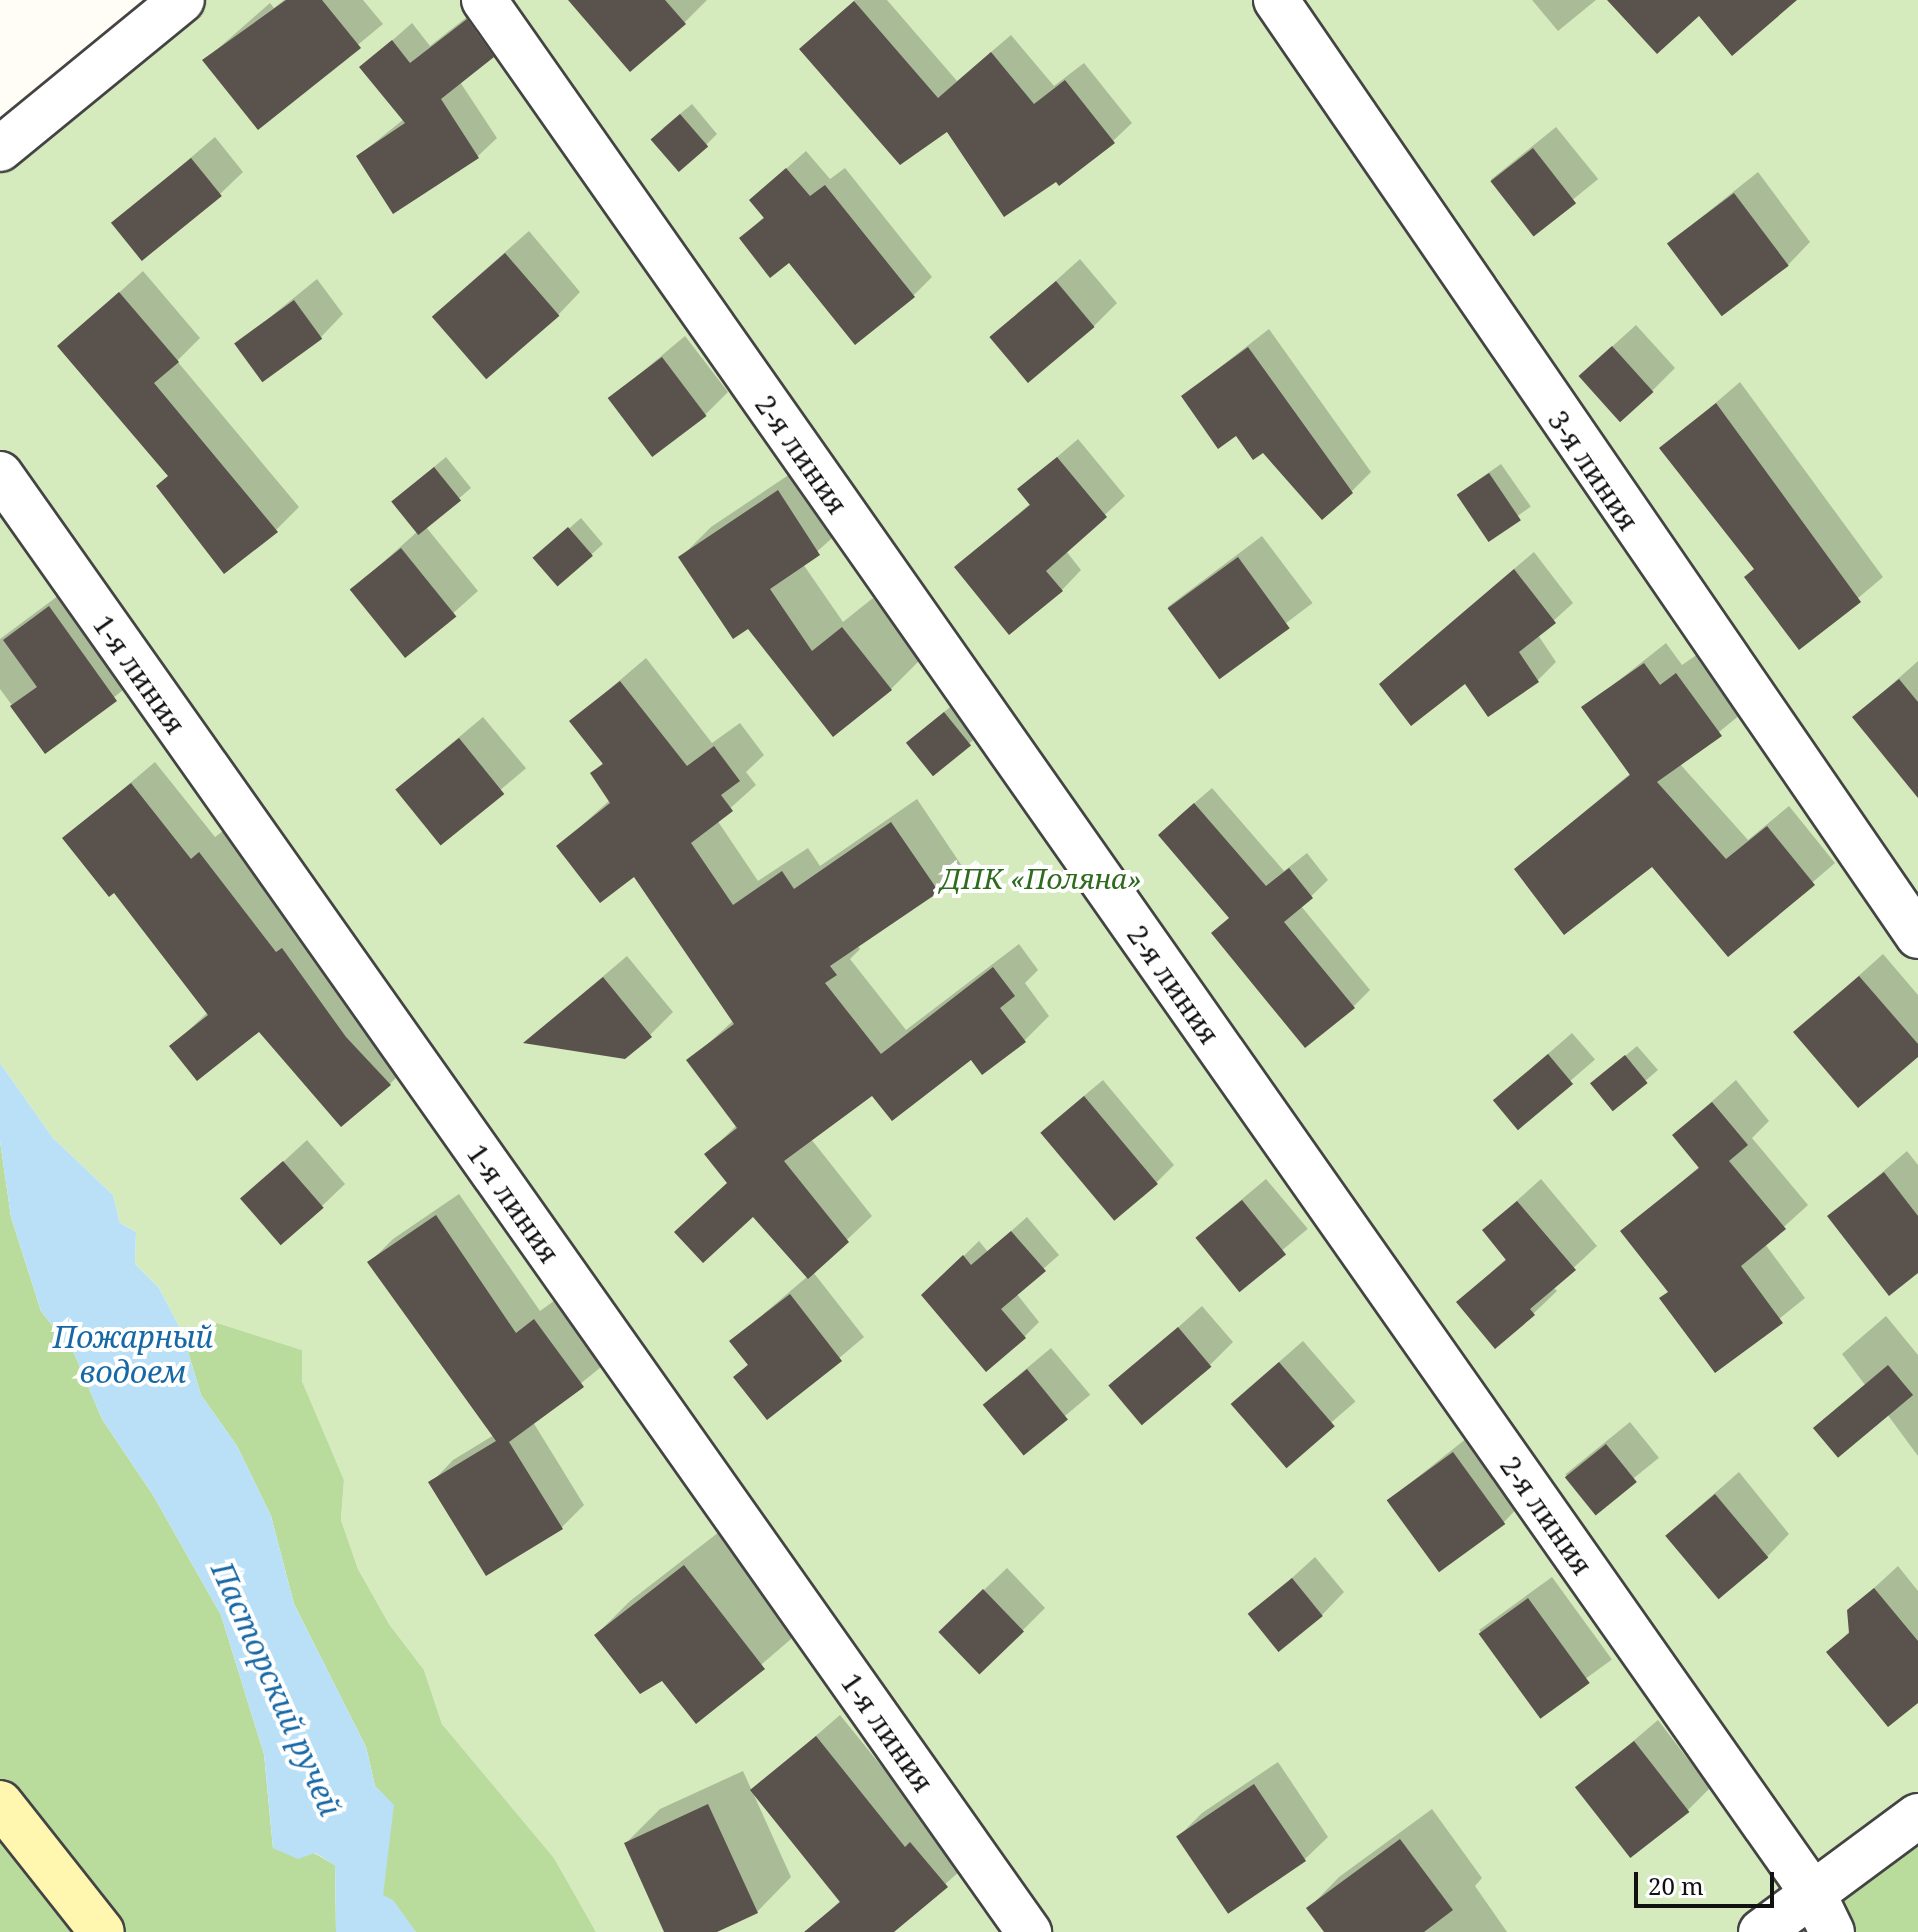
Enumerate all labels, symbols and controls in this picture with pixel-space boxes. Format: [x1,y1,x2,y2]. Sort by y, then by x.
street label: 2-я линия [749,388,855,520]
street label: 3-я линия [1542,404,1646,536]
street label: 1-я линия [87,608,193,740]
park label: ДПК «Поляна» [940,861,1142,895]
street label: 2-я линия [1121,918,1227,1050]
street label: 1-я линия [461,1137,567,1269]
water label: Пожарный водоем [53,1319,213,1390]
street label: 2-я линия [1494,1449,1600,1581]
water label: Пасторский ручей [204,1556,348,1822]
street label: 1-я линия [835,1666,941,1798]
scale bar [1638,1856,1778,1906]
text: 20 m [1648,1869,1704,1902]

